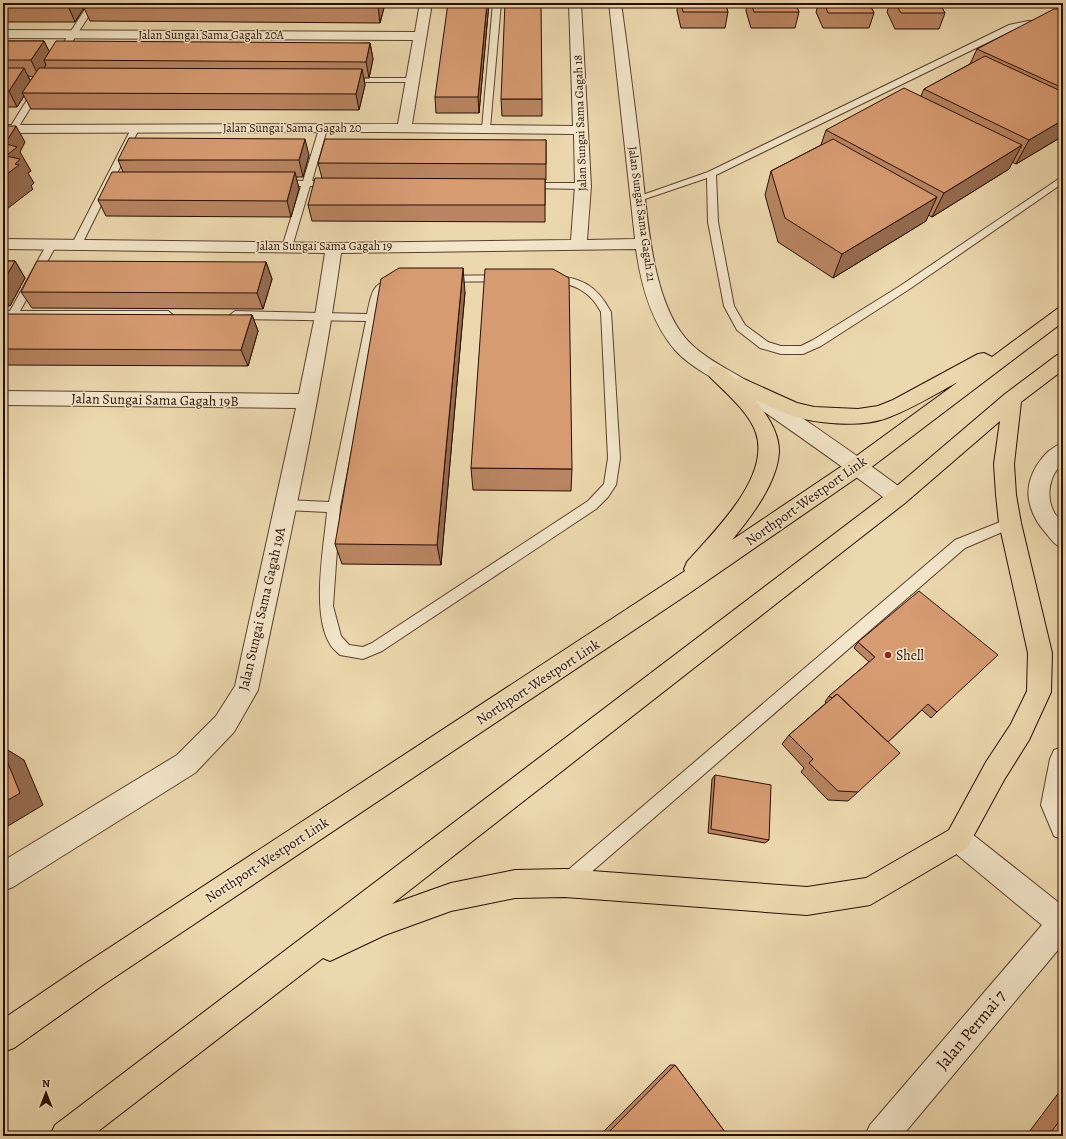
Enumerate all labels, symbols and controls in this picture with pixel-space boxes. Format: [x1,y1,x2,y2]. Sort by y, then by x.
street label: Jalan Sungai Sama Gagah 20A [138,27,285,43]
street label: Jalan Sungai Sama Gagah 18 [570,54,590,192]
street label: Jalan Sungai Sama Gagah 20 [223,120,361,136]
street label: Jalan Sungai Sama Gagah 21 [625,145,659,283]
street label: Jalan Sungai Sama Gagah 19 [256,238,392,254]
street label: Jalan Sungai Sama Gagah 19B [71,389,239,411]
street label: Northport-Westport Link [742,452,870,550]
street label: Jalan Sungai Sama Gagah 19A [234,525,290,693]
street label: Northport-Westport Link [472,635,604,729]
place label: Shell [896,646,924,665]
marker: Shell [883,650,893,660]
street label: Northport-Westport Link [201,813,333,907]
street label: Jalan Permai 7 [931,984,1012,1075]
north arrow [26,1073,66,1113]
text: N [42,1076,50,1091]

